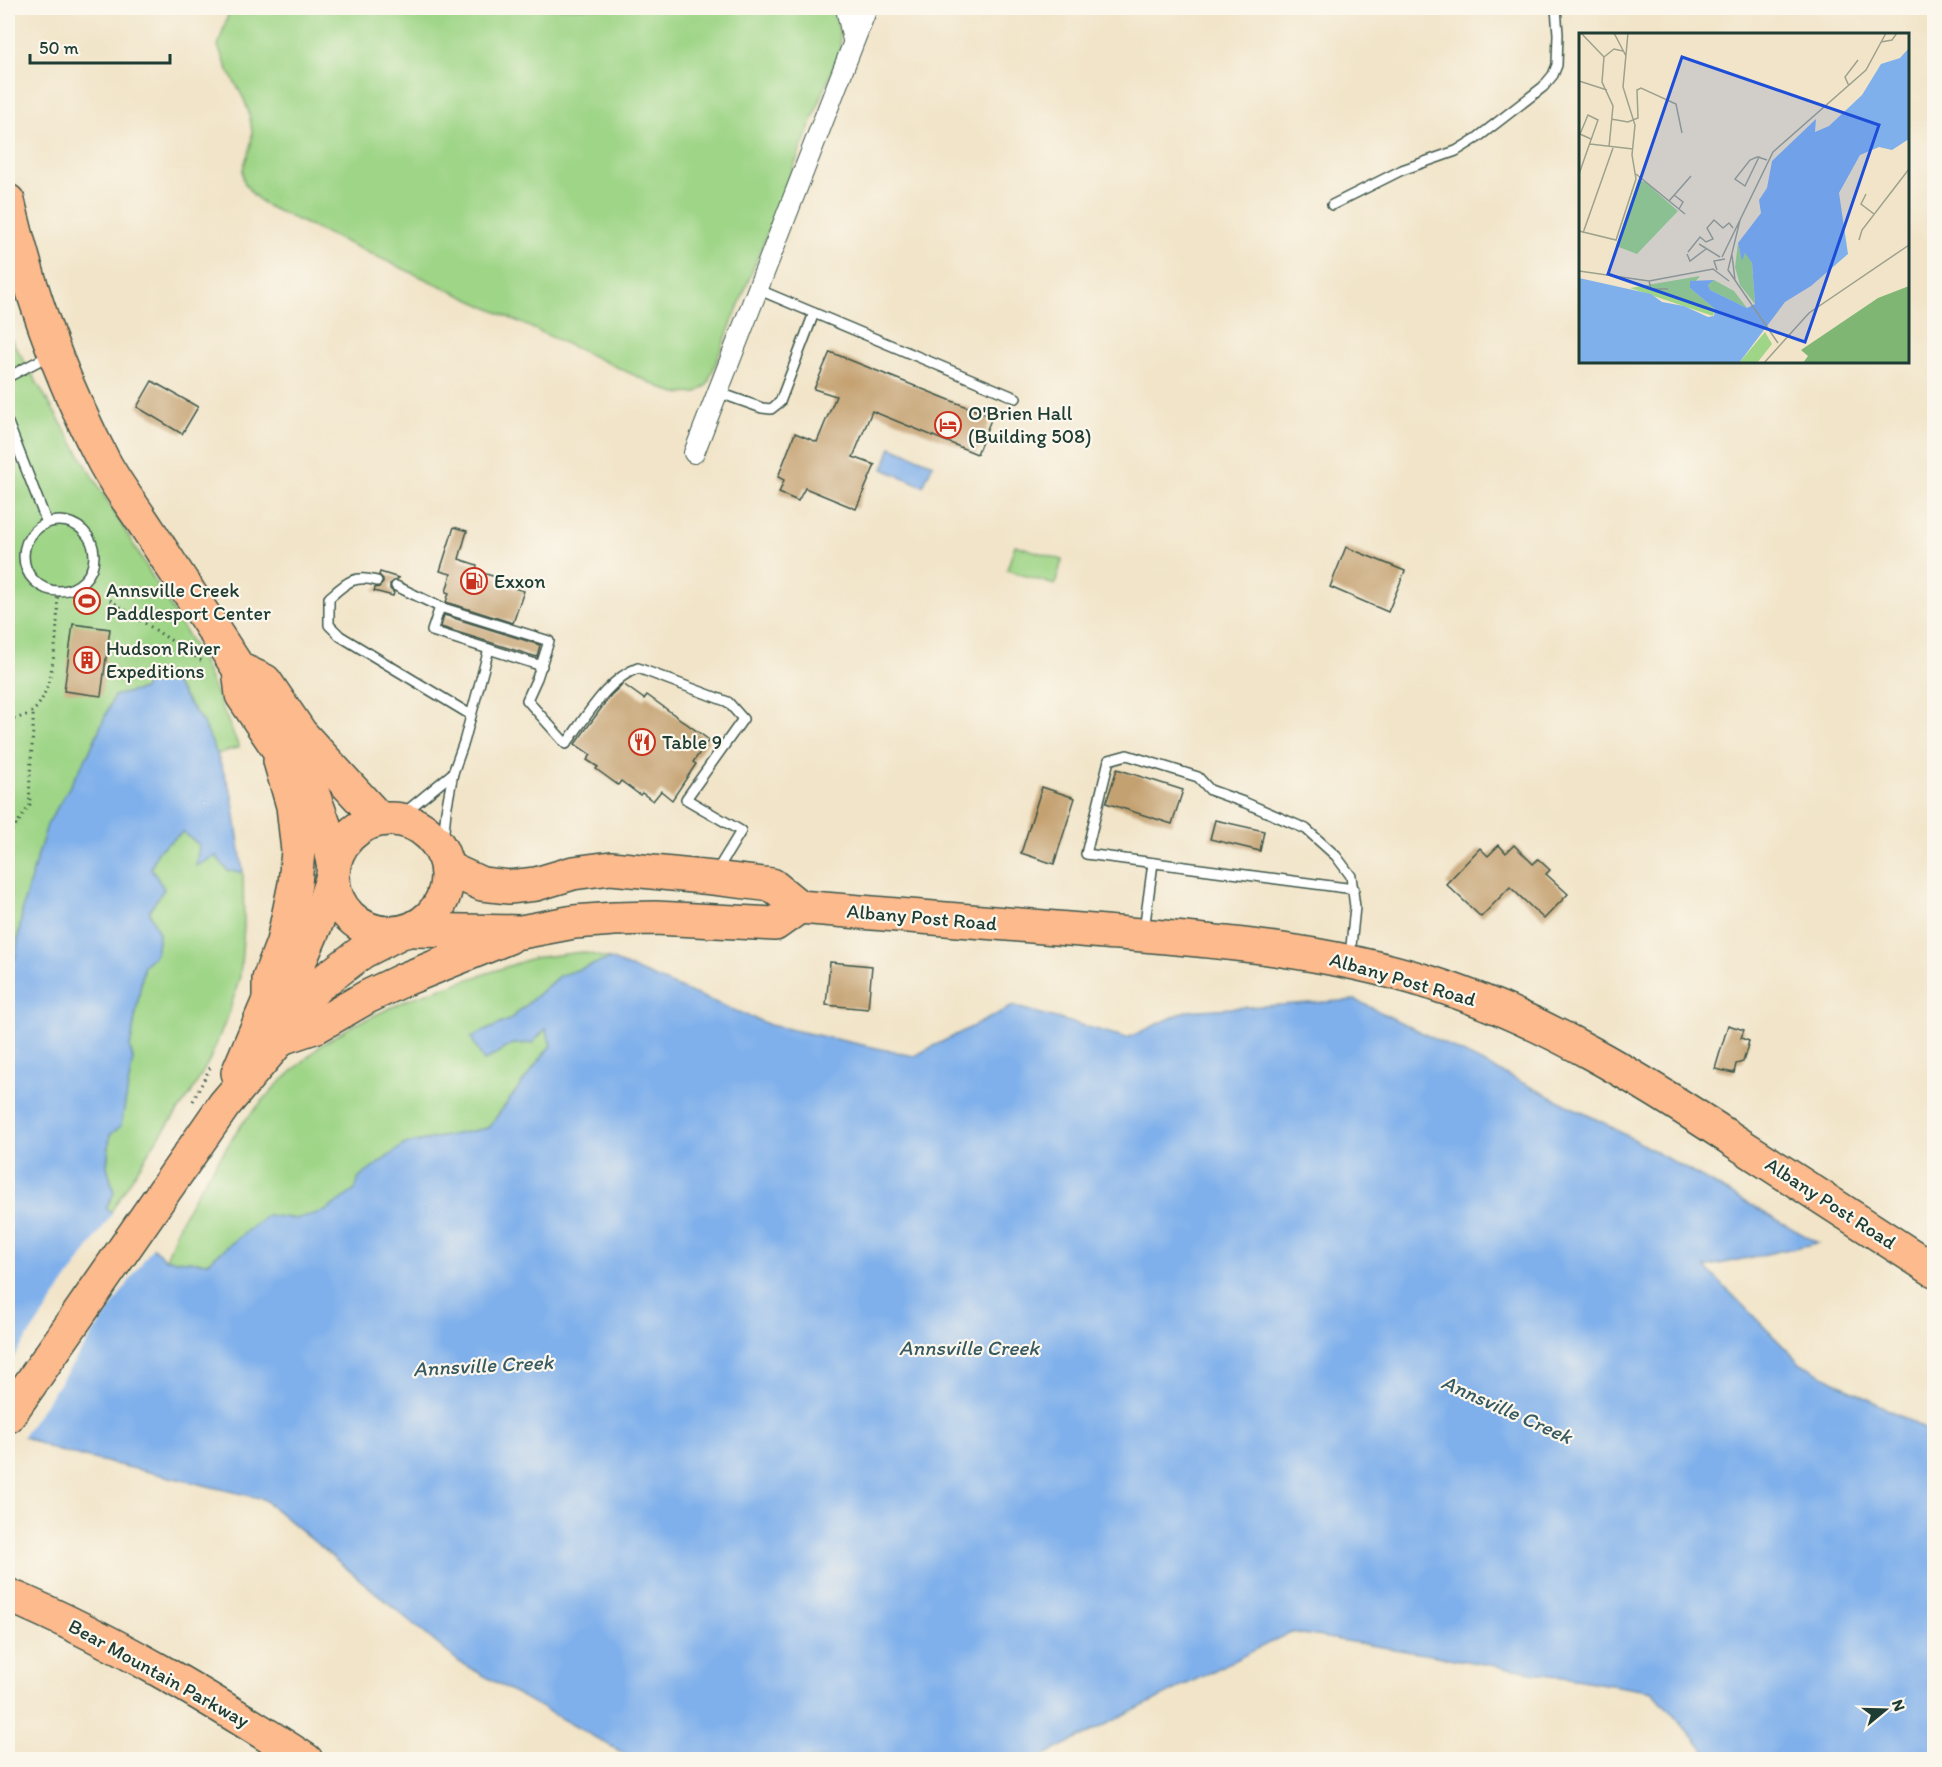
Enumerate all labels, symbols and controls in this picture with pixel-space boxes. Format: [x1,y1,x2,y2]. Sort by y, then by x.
scale bar [30,27,170,65]
inset map [1579,33,1909,363]
text: 50 m [39,37,79,59]
place label: O'Brien Hall (Building 508) [968,401,1091,448]
hotel icon: O'Brien Hall (Building 508) [933,410,963,440]
fuel station icon: Exxon [459,566,489,596]
place label: Exxon [494,569,546,593]
place label: Annsville Creek Paddlesport Center [106,578,271,625]
sports icon: Annsville Creek Paddlesport Center [72,586,102,616]
place label: Hudson River Expeditions [106,636,221,683]
building icon: Hudson River Expeditions [72,645,102,675]
restaurant icon: Table 9 [627,727,657,757]
place label: Table 9 [662,730,722,754]
street label: Albany Post Road [846,898,998,936]
street label: Albany Post Road [1327,947,1479,1011]
street label: Albany Post Road [1761,1152,1901,1254]
water label: Annsville Creek [899,1335,1040,1360]
water label: Annsville Creek [412,1349,555,1381]
water label: Annsville Creek [1438,1369,1577,1449]
street label: Bear Mountain Parkway [64,1613,254,1733]
north arrow [1855,1680,1915,1740]
text: N [1888,1697,1909,1713]

